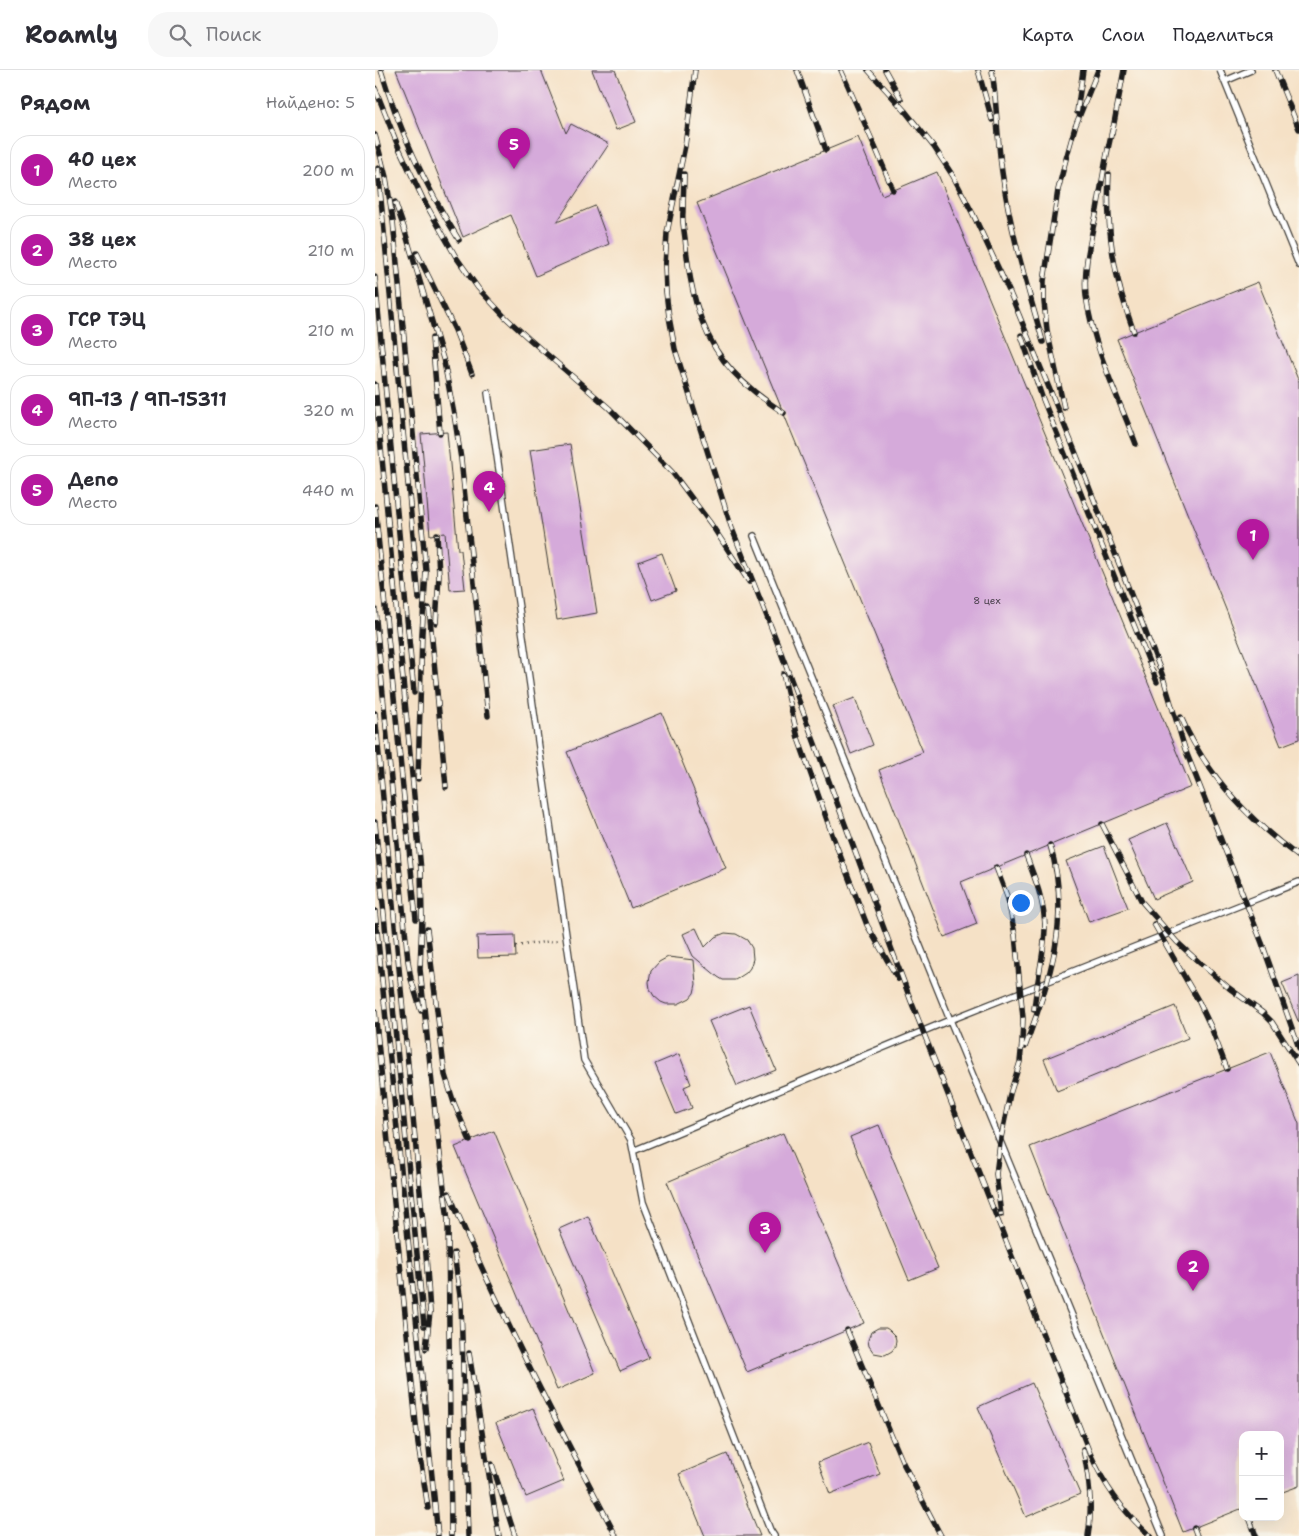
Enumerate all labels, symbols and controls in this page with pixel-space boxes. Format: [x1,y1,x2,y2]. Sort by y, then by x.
search box [148,12,498,57]
text: Roamly [25,19,118,51]
icon: search [166,21,194,49]
text: Поиск [206,22,261,47]
text: Карта [1022,23,1073,47]
text: Слои [1101,23,1145,47]
text: Поделиться [1173,23,1274,47]
text: Рядом [20,89,90,117]
text: Найдено: 5 [266,92,355,113]
pin: 5 [498,128,530,169]
text: 40 цех [68,147,136,172]
text: 1 [33,160,41,181]
text: 200 m [302,160,354,181]
text: Место [68,172,118,193]
text: 38 цех [68,227,136,252]
text: 2 [31,240,43,261]
text: 210 m [307,240,354,261]
text: Место [68,252,118,273]
text: ГСР ТЭЦ [68,307,145,332]
text: 3 [31,320,43,341]
text: 210 m [307,320,354,341]
text: Место [68,332,118,353]
text: 9П-13 / 9П-15311 [68,387,227,412]
text: 4 [31,400,43,421]
text: 320 m [303,400,354,421]
text: Место [68,412,118,433]
text: Депо [68,467,119,492]
pin: 4 [473,471,505,512]
text: 5 [32,480,42,501]
text: 440 m [302,480,354,501]
text: Место [68,492,118,513]
pin: 1 [1237,519,1269,560]
house number: 8 цех [973,594,1001,607]
your location [1008,890,1034,916]
pin: 3 [749,1212,781,1253]
pin: 2 [1177,1250,1209,1291]
map controls [1239,1431,1284,1521]
button: + [1239,1431,1284,1476]
button: − [1239,1476,1284,1521]

